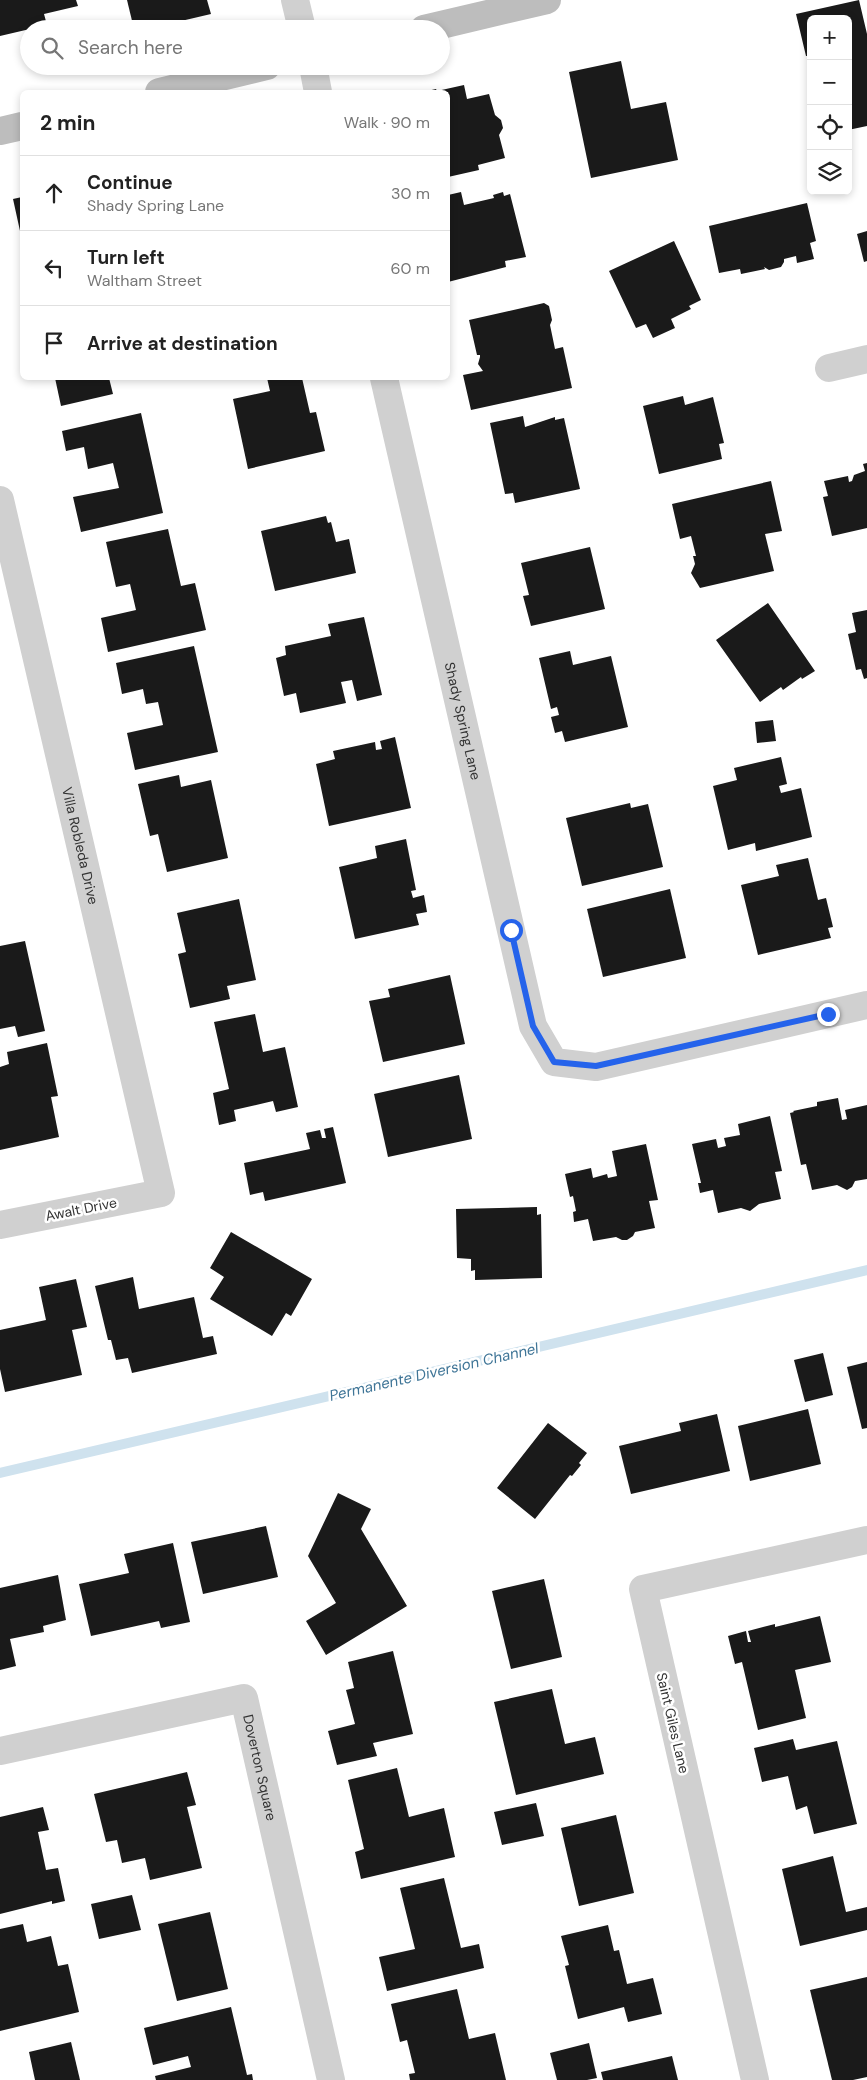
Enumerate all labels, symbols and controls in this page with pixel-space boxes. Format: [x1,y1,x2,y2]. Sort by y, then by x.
map controls [807,15,852,195]
button: + [807,15,852,60]
search box [20,20,450,75]
icon: search [38,34,66,62]
text: Search here [78,35,183,60]
button: − [807,60,852,105]
button: locate [807,105,852,150]
text: 2 min [40,109,96,137]
text: Walk · 90 m [344,112,430,133]
button: layers [807,150,852,195]
text: Continue [87,170,173,195]
icon: ahead [40,179,68,207]
text: 30 m [391,183,430,204]
text: Shady Spring Lane [87,195,224,216]
text: Turn left [87,245,165,270]
icon: left [40,254,68,282]
text: 60 m [390,258,430,279]
text: Waltham Street [87,270,202,291]
icon: arrive [40,329,68,357]
text: Arrive at destination [87,331,278,356]
street label: Shady Spring Lane [441,660,485,782]
street label: Villa Robleda Drive [58,785,103,906]
route start [500,919,523,942]
route end [817,1003,840,1026]
street label: Awalt Drive [44,1193,118,1225]
water label: Permanente Diversion Channel [327,1338,541,1406]
street label: Saint Giles Lane [653,1671,693,1775]
street label: Doverton Square [239,1713,281,1823]

